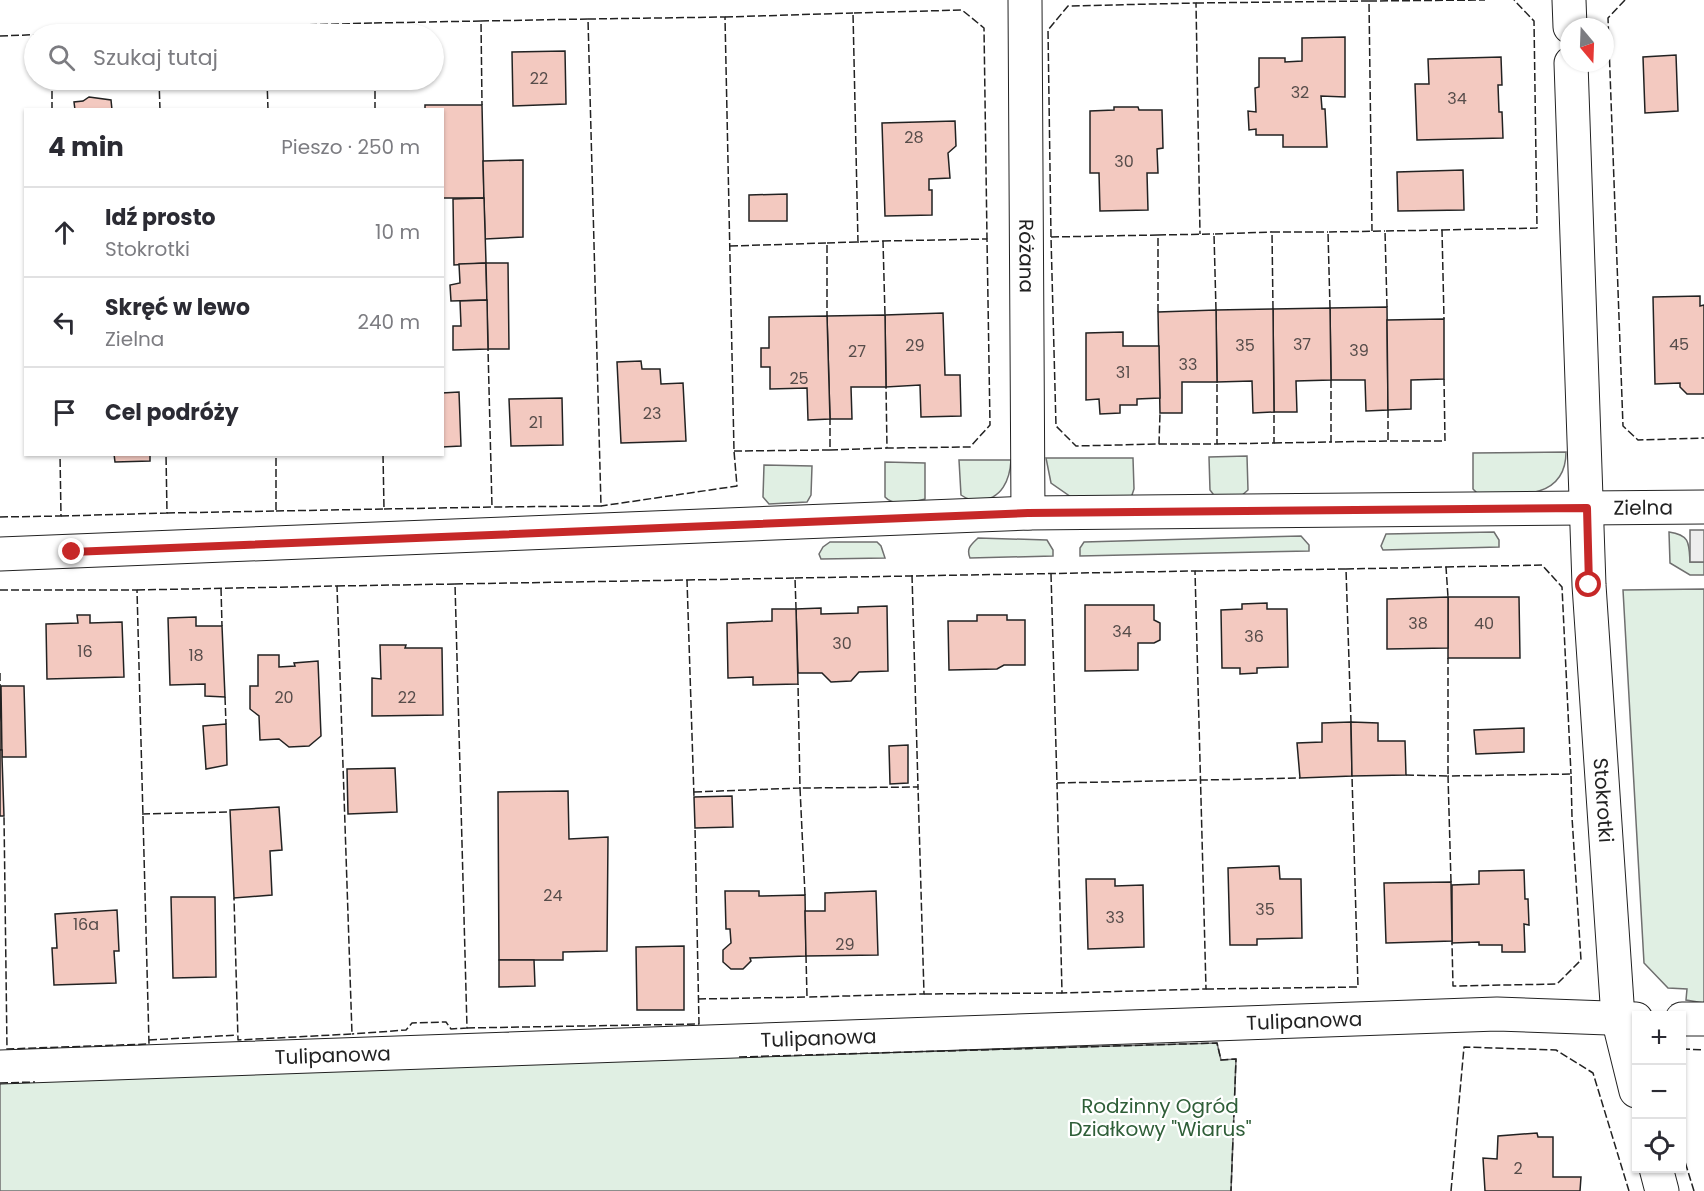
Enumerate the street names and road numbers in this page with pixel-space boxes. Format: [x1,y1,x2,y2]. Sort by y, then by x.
street label: Różana [1012,219,1041,293]
street label: Zielna [1613,493,1673,522]
street label: Stokrotki [1587,757,1620,844]
street label: Tulipanowa [1246,1005,1363,1037]
street label: Tulipanowa [760,1022,877,1054]
street label: Tulipanowa [274,1039,391,1071]

